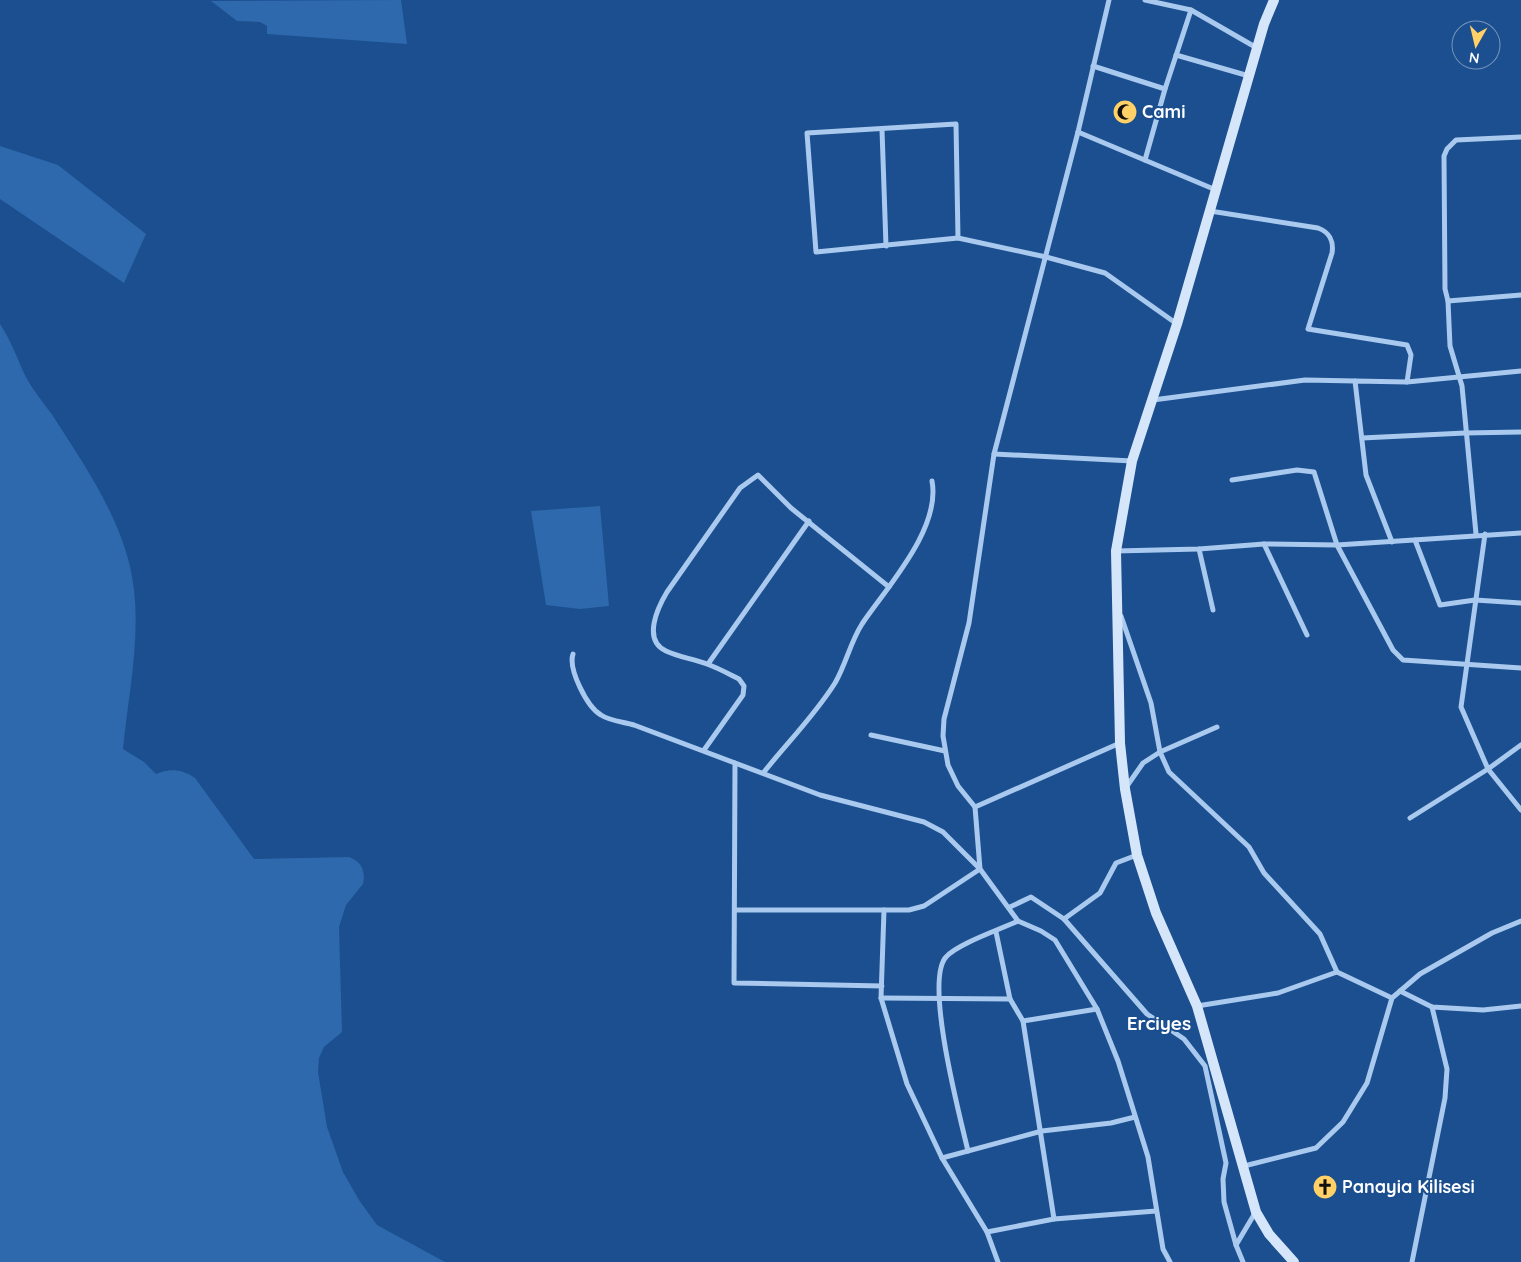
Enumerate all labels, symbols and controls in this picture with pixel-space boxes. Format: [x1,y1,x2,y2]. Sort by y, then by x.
north arrow [1451,20,1501,70]
text: N [1468,48,1481,68]
mosque icon: Cami [1112,99,1138,125]
place label: Cami [1142,100,1185,123]
district label: Erciyes [1127,1011,1191,1035]
church icon: Panayia Kilisesi [1312,1174,1338,1200]
place label: Panayia Kilisesi [1342,1175,1475,1198]

